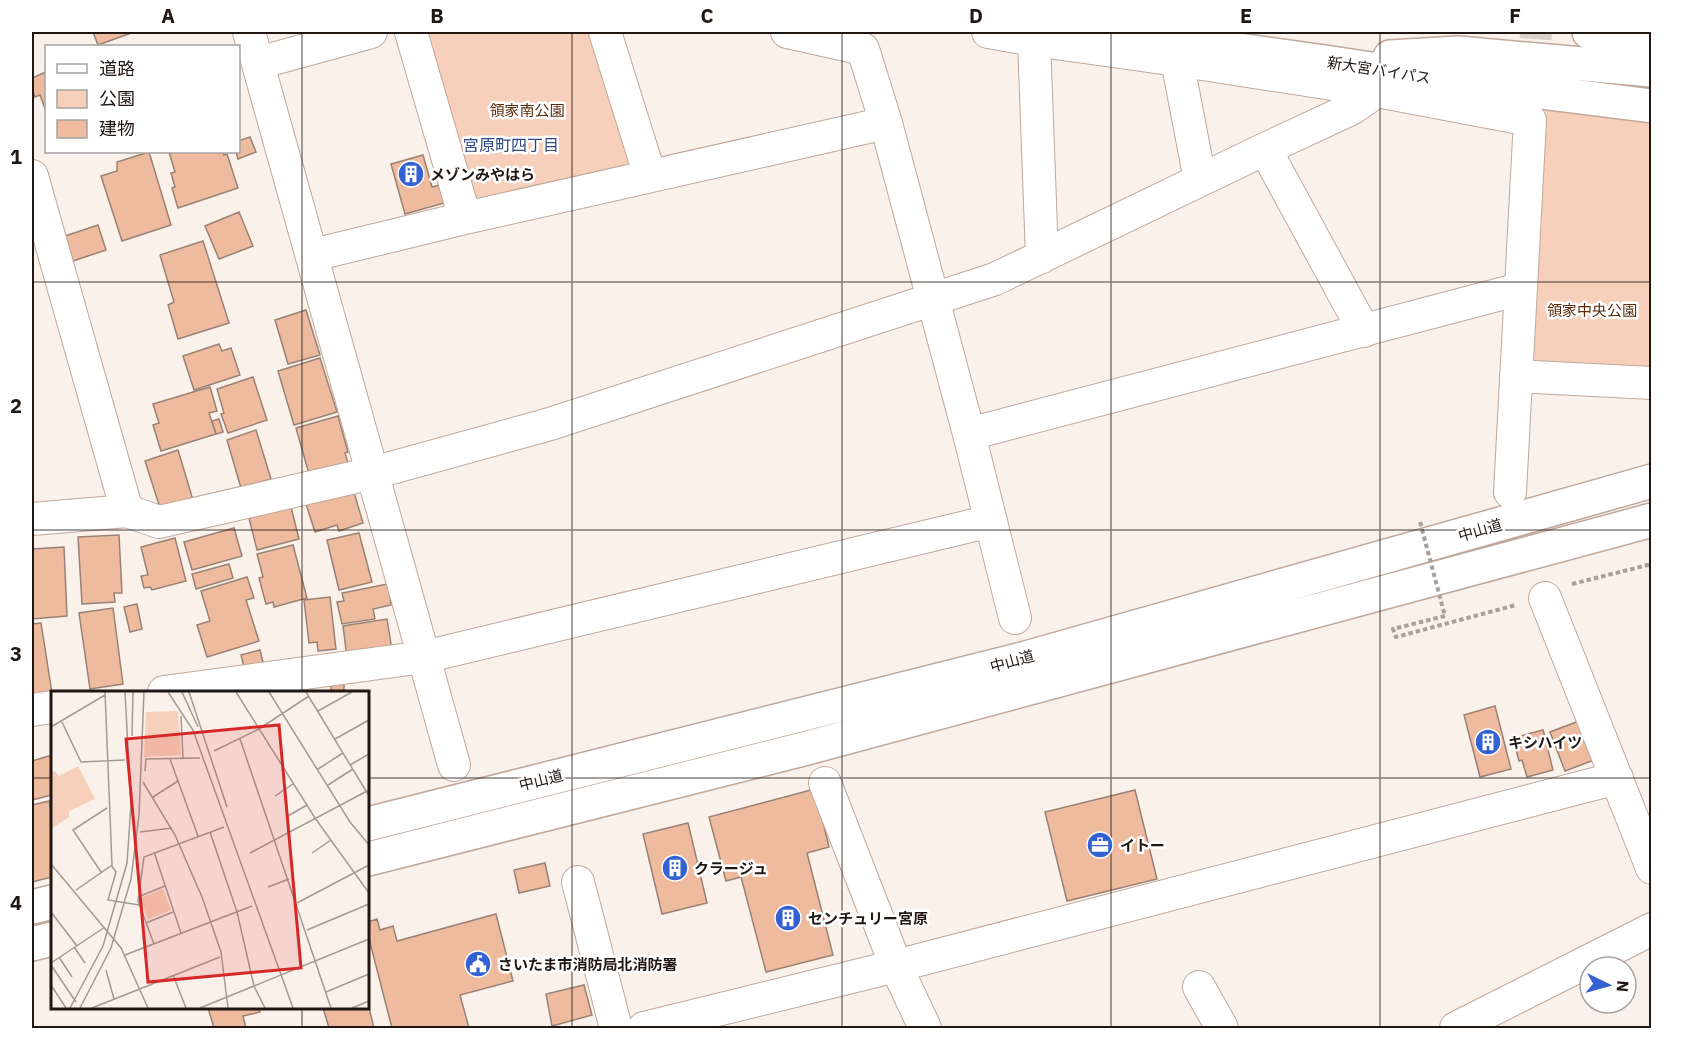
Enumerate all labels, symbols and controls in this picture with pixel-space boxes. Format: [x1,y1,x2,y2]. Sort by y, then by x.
text: A [161,2,175,29]
text: B [430,2,444,29]
text: C [700,2,714,29]
text: D [969,2,983,29]
text: E [1240,2,1252,29]
text: F [1509,2,1521,29]
legend [45,45,240,153]
street label: 新大宮バイパス [1326,52,1432,88]
text: 道路 [99,57,135,80]
text: 公園 [99,87,135,110]
park label: 領家南公園 [489,101,565,120]
text: 建物 [99,117,135,140]
district label: 宮原町四丁目 [463,135,559,155]
text: 1 [10,143,22,170]
building icon: メゾンみやはら [396,159,426,189]
place label: メゾンみやはら [430,165,535,184]
park label: 領家中央公園 [1547,301,1637,320]
text: 2 [10,392,22,419]
street label: 中山道 [1456,515,1504,545]
text: 3 [10,640,22,667]
street label: 中山道 [988,646,1036,676]
inset map [51,691,369,1009]
building icon: キシハイツ [1473,727,1503,757]
place label: キシハイツ [1508,733,1582,752]
street label: 中山道 [517,765,565,795]
office icon: イトー [1085,830,1115,860]
place label: イトー [1120,836,1165,855]
building icon: クラージュ [660,853,690,883]
place label: クラージュ [694,859,768,878]
text: 4 [10,889,22,916]
building icon: センチュリー宮原 [773,903,803,933]
place label: センチュリー宮原 [808,909,928,928]
public building icon: さいたま市消防局北消防署 [463,949,493,979]
place label: さいたま市消防局北消防署 [498,955,678,974]
north arrow [1578,955,1638,1015]
text: N [1612,980,1633,993]

